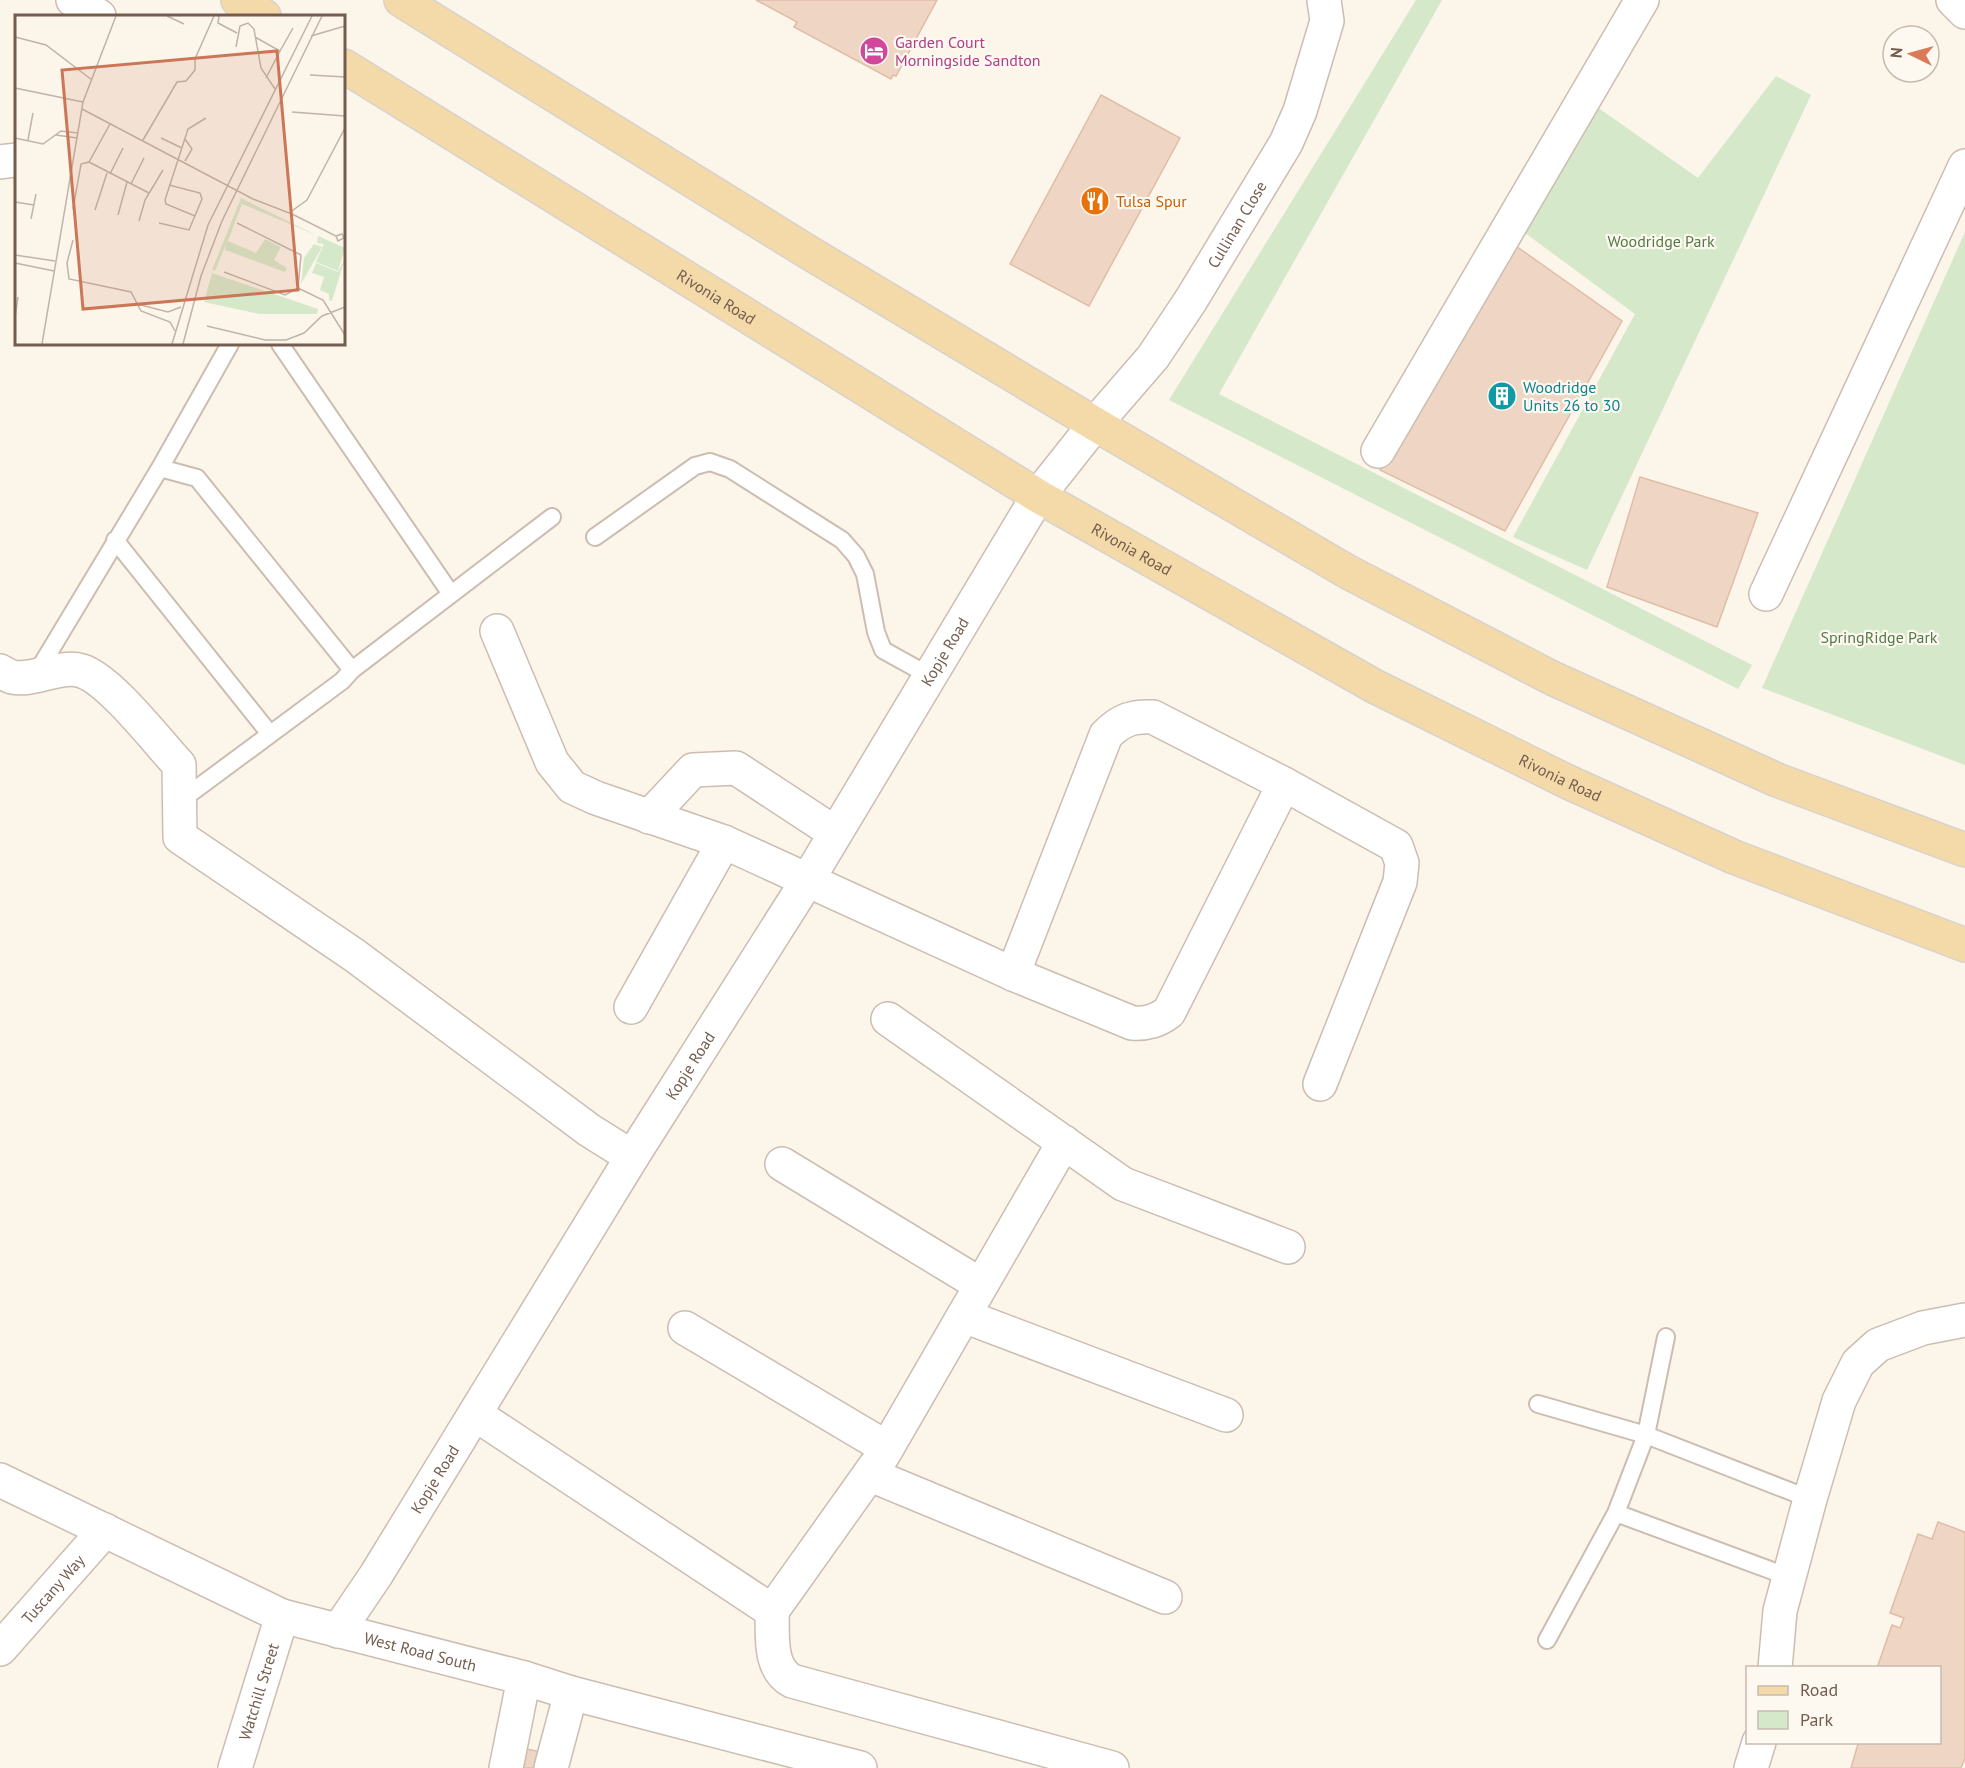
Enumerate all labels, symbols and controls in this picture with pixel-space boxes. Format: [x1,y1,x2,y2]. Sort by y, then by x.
inset map [15,15,345,345]
north arrow [1881,24,1941,84]
place label: Garden Court Morningside Sandton [895,32,1040,70]
hotel icon: Garden Court Morningside Sandton [858,35,890,67]
text: N [1886,47,1906,59]
street label: Cullinan Close [1203,177,1271,272]
restaurant icon: Tulsa Spur [1079,185,1111,217]
place label: Tulsa Spur [1116,191,1187,211]
park label: Woodridge Park [1607,231,1715,251]
street label: Rivonia Road [673,265,759,329]
place label: Woodridge Units 26 to 30 [1523,377,1620,415]
building icon: Woodridge Units 26 to 30 [1486,380,1518,412]
street label: Rivonia Road [1088,518,1175,580]
street label: Kopje Road [916,614,973,690]
park label: SpringRidge Park [1820,627,1938,647]
street label: Rivonia Road [1516,749,1605,806]
street label: Kopje Road [661,1028,719,1103]
street label: Kopje Road [406,1441,463,1517]
street label: Tuscany Way [17,1550,89,1628]
street label: West Road South [362,1627,479,1675]
street label: Watchill Street [234,1640,283,1743]
legend [1746,1666,1941,1744]
text: Road [1800,1678,1838,1701]
text: Park [1800,1708,1833,1731]

